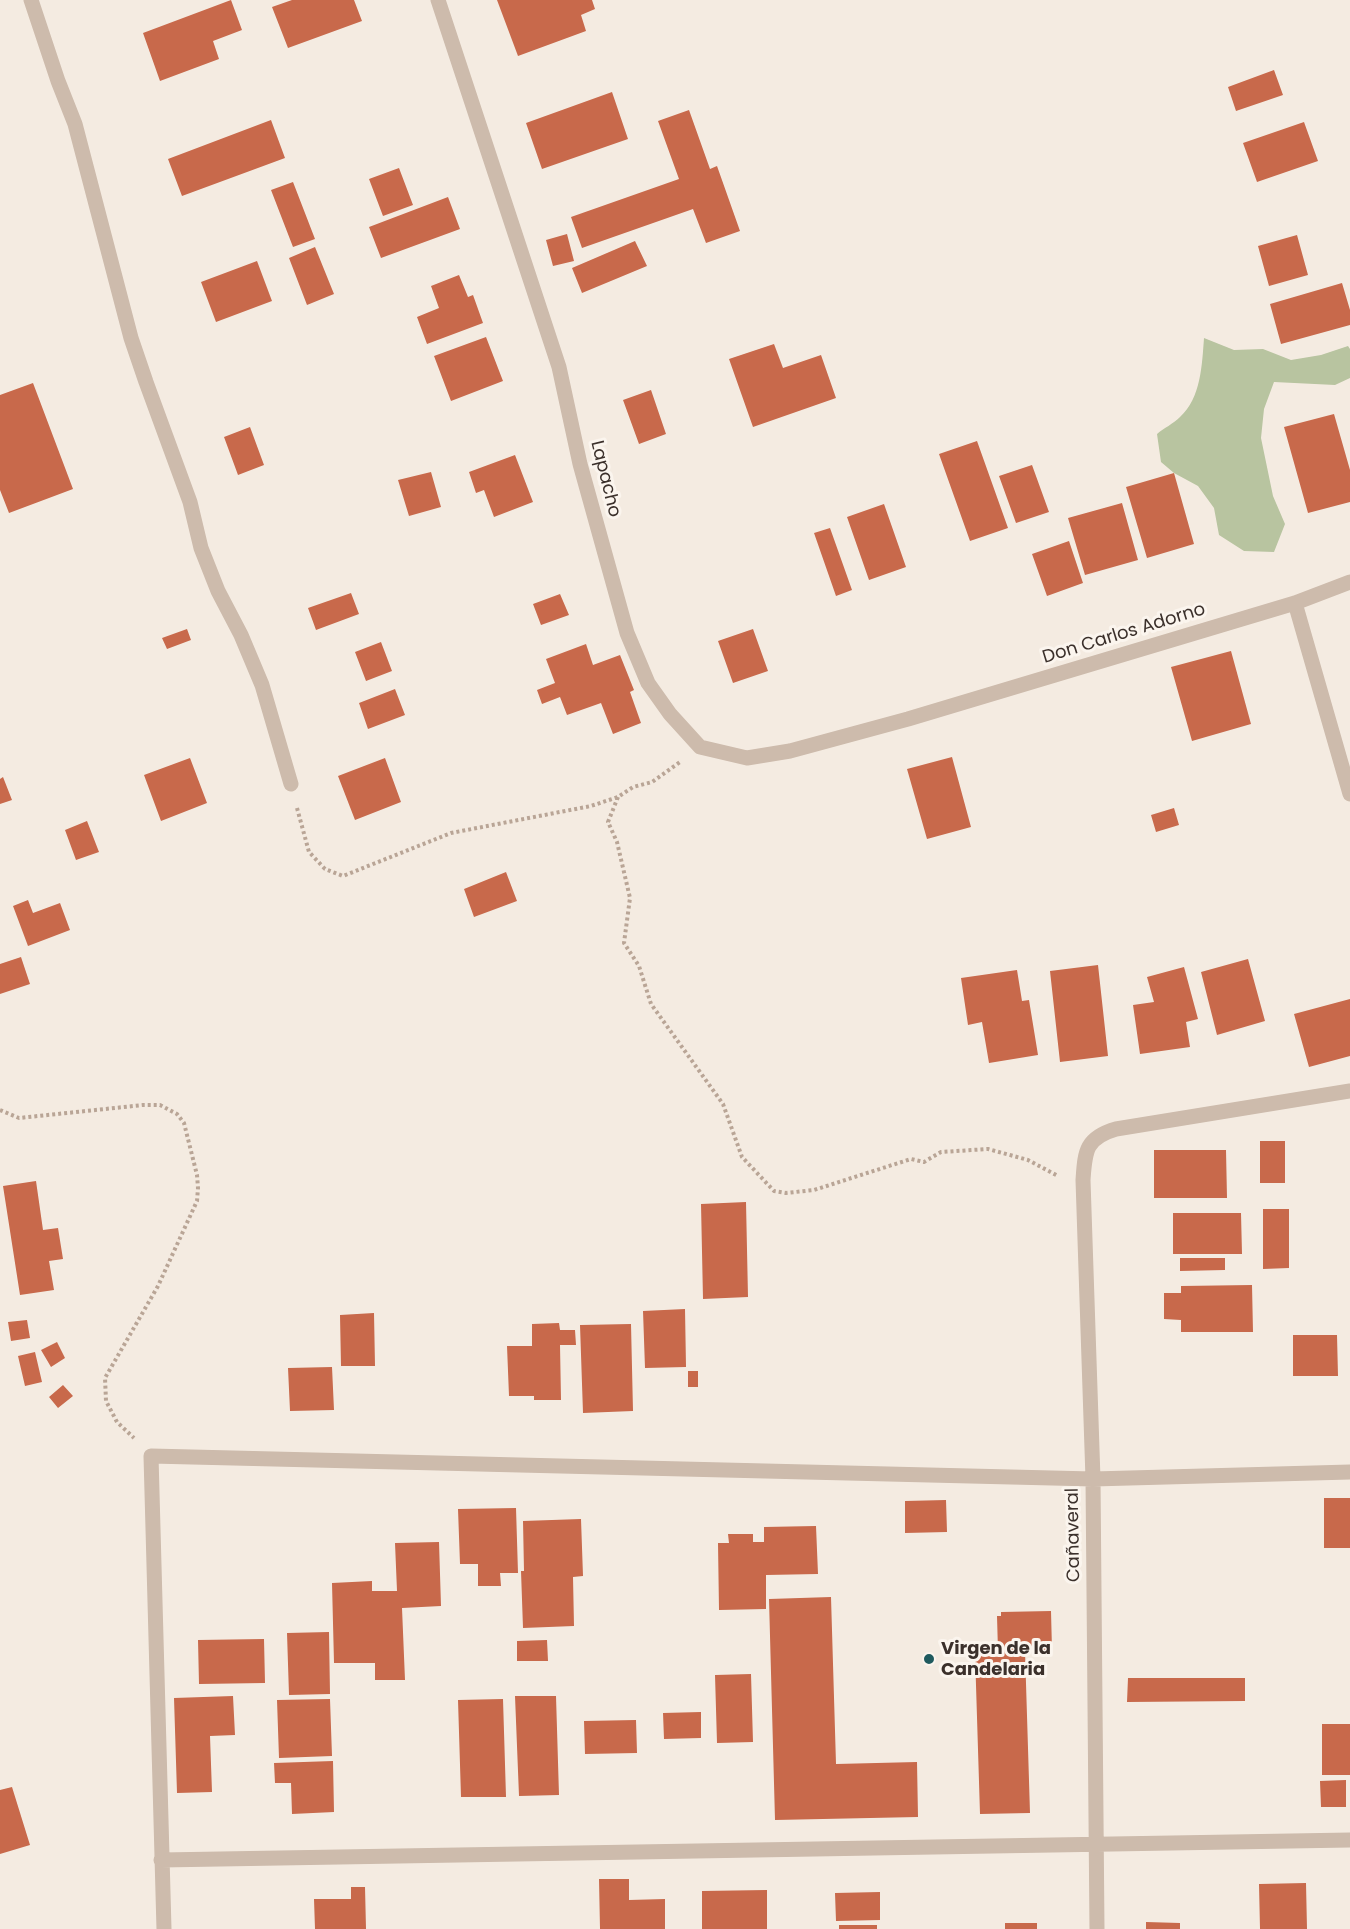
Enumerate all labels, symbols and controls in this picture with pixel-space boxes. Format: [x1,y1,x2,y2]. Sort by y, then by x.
street label: Lapacho [585,438,625,520]
street label: Don Carlos Adorno [1040,599,1208,669]
street label: Cañaveral [1062,1488,1086,1582]
place label: Virgen de la Candelaria [941,1638,1051,1680]
marker: Virgen de la Candelaria [922,1652,936,1666]

